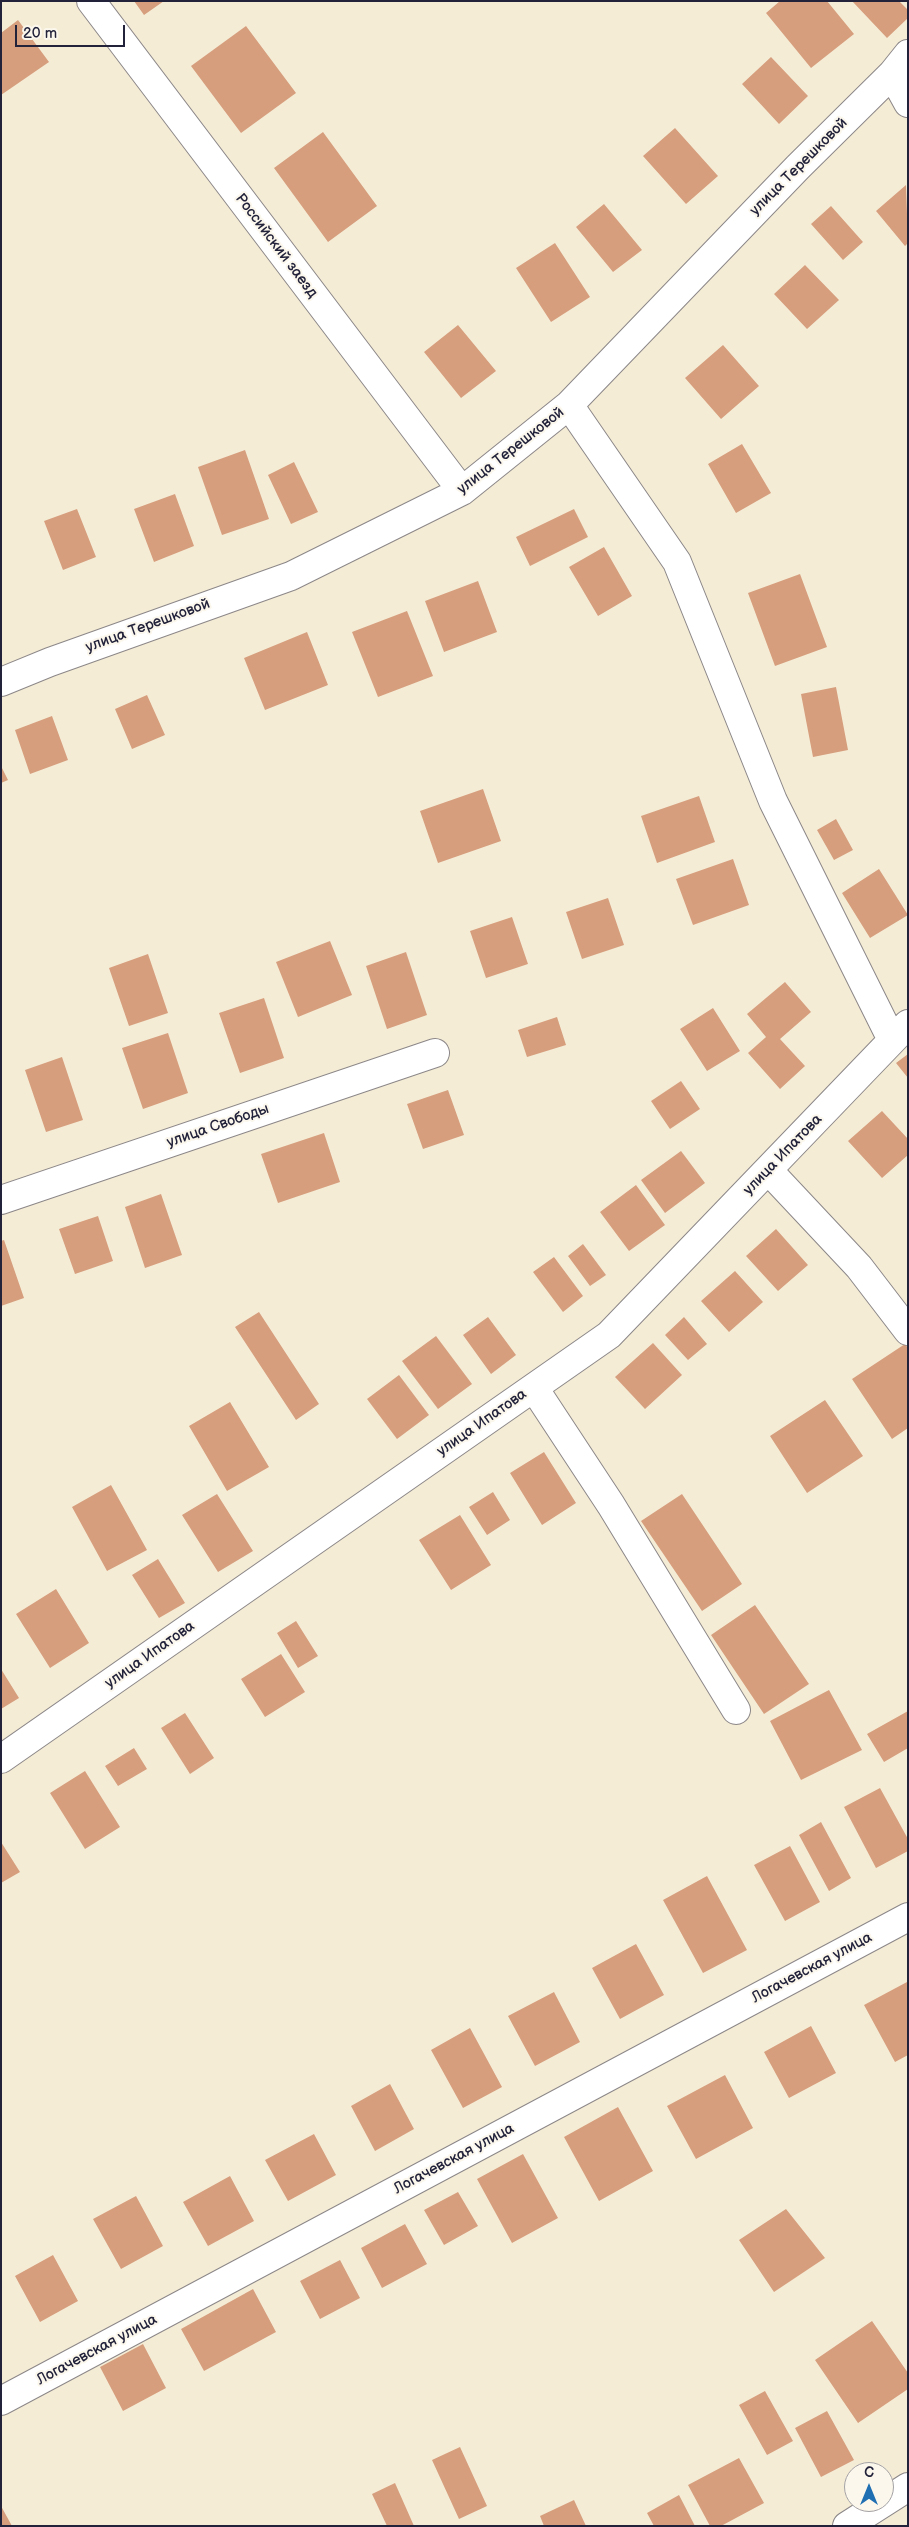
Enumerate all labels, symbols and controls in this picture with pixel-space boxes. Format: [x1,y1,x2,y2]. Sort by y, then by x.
scale bar [18,15,128,47]
text: 20 m [23,24,57,43]
street label: улица Терешковой [746,114,852,220]
street label: Российский заезд [231,190,321,302]
street label: улица Терешковой [454,404,568,498]
street label: улица Терешковой [83,595,213,657]
street label: улица Свободы [165,1100,271,1152]
street label: улица Ипатова [740,1111,826,1199]
street label: улица Ипатова [434,1385,530,1461]
street label: улица Ипатова [102,1617,198,1693]
street label: Логачевская улица [749,1929,875,2007]
street label: Логачевская улица [391,2120,517,2198]
street label: Логачевская улица [34,2311,160,2389]
north arrow [844,2462,894,2512]
text: С [864,2464,874,2481]

